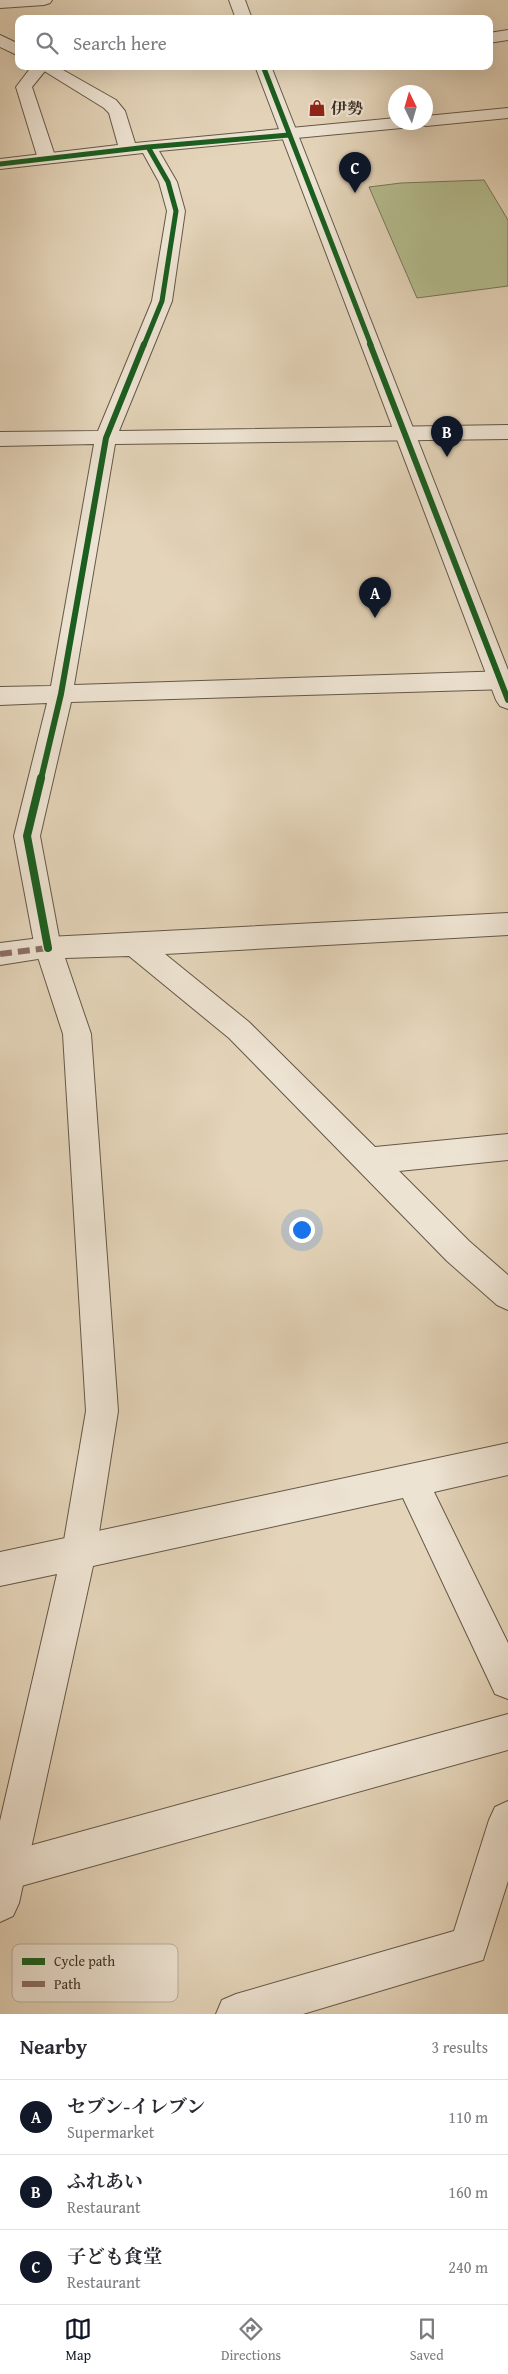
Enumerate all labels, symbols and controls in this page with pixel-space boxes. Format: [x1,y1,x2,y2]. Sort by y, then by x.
search box [15,15,493,70]
icon: search [33,29,61,57]
text: Search here [73,29,167,57]
north arrow [388,85,433,130]
place label: 伊勢 [331,96,363,120]
shop icon: 伊勢 [307,98,327,118]
pin: C [339,152,371,193]
pin: B [431,416,463,457]
pin: A [359,577,391,618]
your location [289,1217,315,1243]
legend [12,1944,178,2002]
text: Cycle path [54,1951,115,1971]
text: Path [54,1974,81,1994]
text: Nearby [20,2031,87,2062]
text: 3 results [431,2035,488,2059]
text: セブン-イレブン [67,2092,205,2120]
text: A [31,2105,41,2129]
text: 110 m [448,2105,488,2129]
text: Supermarket [67,2120,154,2144]
text: ふれあい [67,2167,143,2195]
text: B [31,2180,41,2204]
text: 160 m [448,2180,488,2204]
text: Restaurant [67,2195,141,2219]
text: 子ども食堂 [67,2242,162,2270]
text: C [31,2255,41,2279]
text: 240 m [448,2255,488,2279]
text: Restaurant [67,2270,141,2294]
tab: Map [64,2315,92,2365]
tab: Directions [221,2315,281,2365]
tab: Saved [410,2315,444,2365]

